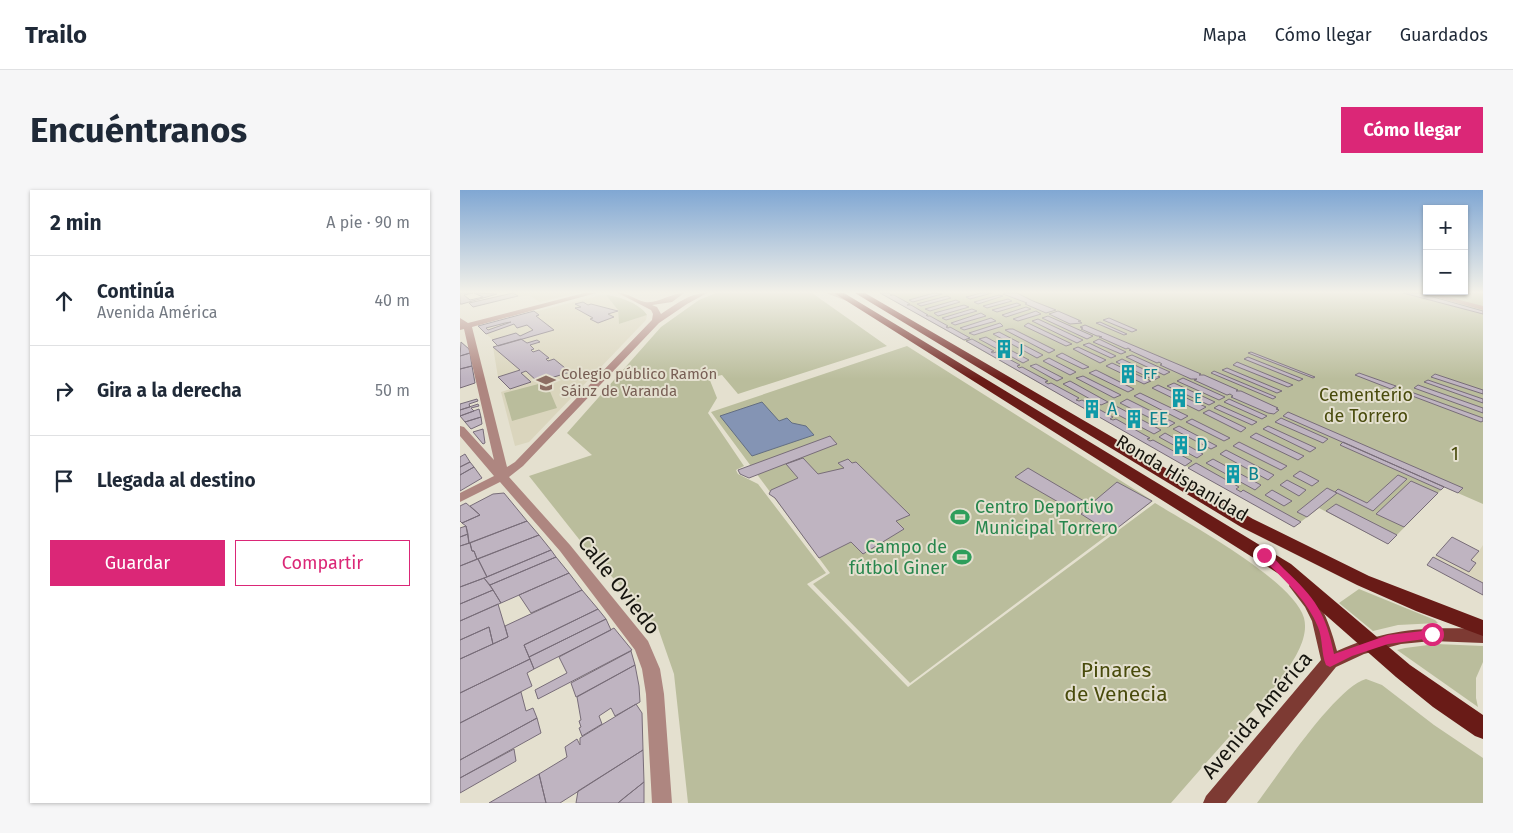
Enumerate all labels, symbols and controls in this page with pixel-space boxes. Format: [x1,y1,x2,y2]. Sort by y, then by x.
text: Trailo [25,21,87,49]
text: Mapa [1203,24,1247,46]
text: Cómo llegar [1275,24,1372,46]
text: Guardados [1400,24,1488,46]
button: Cómo llegar [1341,107,1483,153]
text: Encuéntranos [30,109,247,151]
map controls [1423,205,1468,295]
button: + [1423,205,1468,250]
text: 2 min [50,210,102,236]
text: A pie · 90 m [326,213,410,232]
button: − [1423,250,1468,295]
text: Continúa [97,280,175,303]
icon: ahead [50,287,78,315]
text: 40 m [375,291,410,310]
text: Avenida América [97,303,218,322]
building icon: J [993,338,1015,360]
place label: J [1019,340,1024,358]
building icon: FF [1117,363,1139,385]
place label: Colegio público Ramón Sáinz de Varanda [561,365,717,400]
place label: FF [1143,365,1158,383]
school or university icon: Colegio público Ramón Sáinz de Varanda [535,372,557,394]
icon: right [50,377,78,405]
text: Gira a la derecha [97,379,242,402]
text: 50 m [375,381,410,400]
park label: Cementerio de Torrero [1319,384,1413,427]
building icon: E [1168,387,1190,409]
place label: E [1194,389,1202,407]
building icon: A [1081,398,1103,420]
place label: A [1107,398,1118,420]
building icon: EE [1123,408,1145,430]
place label: EE [1149,408,1168,430]
street label: Ronda Hispanidad [1112,430,1252,526]
building icon: D [1170,434,1192,456]
place label: D [1196,434,1208,456]
park label: 1 [1451,443,1459,465]
building icon: B [1222,463,1244,485]
place label: B [1248,463,1259,485]
icon: arrive [50,467,78,495]
text: Llegada al destino [97,469,256,492]
place label: Centro Deportivo Municipal Torrero [975,496,1118,539]
sports icon: Centro Deportivo Municipal Torrero [949,506,971,528]
street label: Calle Oviedo [572,530,666,640]
place label: Campo de fútbol Giner [849,536,947,579]
button: Guardar [50,540,225,586]
button: Compartir [235,540,410,586]
route end [1253,544,1276,567]
sports icon: Campo de fútbol Giner [951,546,973,568]
route start [1421,623,1444,646]
street label: Avenida América [1196,646,1318,784]
park label: Pinares de Venecia [1064,657,1168,707]

